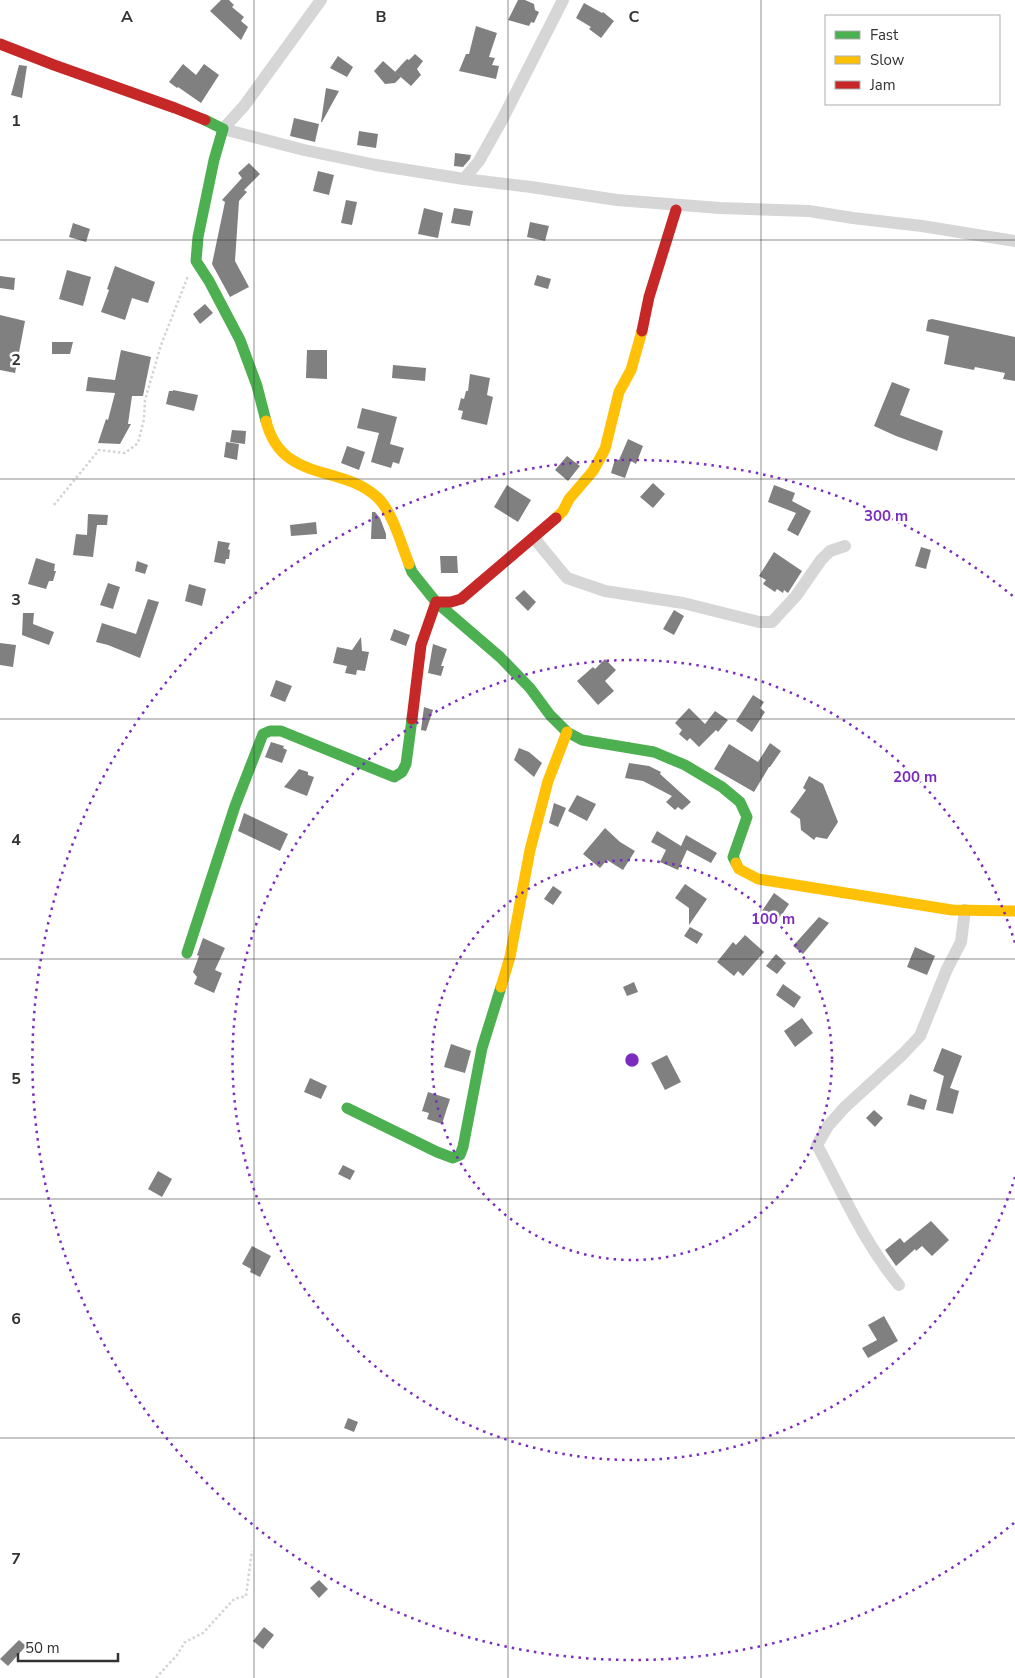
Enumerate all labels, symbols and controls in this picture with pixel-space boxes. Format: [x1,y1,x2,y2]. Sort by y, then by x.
text: A [121,6,133,28]
text: B [375,6,387,28]
text: C [629,6,640,28]
legend [825,15,1000,105]
text: Fast [870,25,899,45]
text: Slow [870,50,905,70]
text: Jam [869,75,896,95]
text: 1 [11,110,21,132]
text: 2 [11,349,21,371]
text: 300 m [864,506,908,526]
text: 3 [11,589,21,611]
text: 200 m [893,767,937,787]
text: 4 [11,829,21,851]
text: 100 m [751,909,795,929]
centre of rings [623,1051,641,1069]
text: 5 [11,1068,21,1090]
text: 6 [11,1308,21,1330]
text: 7 [11,1548,21,1570]
scale bar [18,1630,118,1662]
text: 50 m [25,1638,60,1658]

